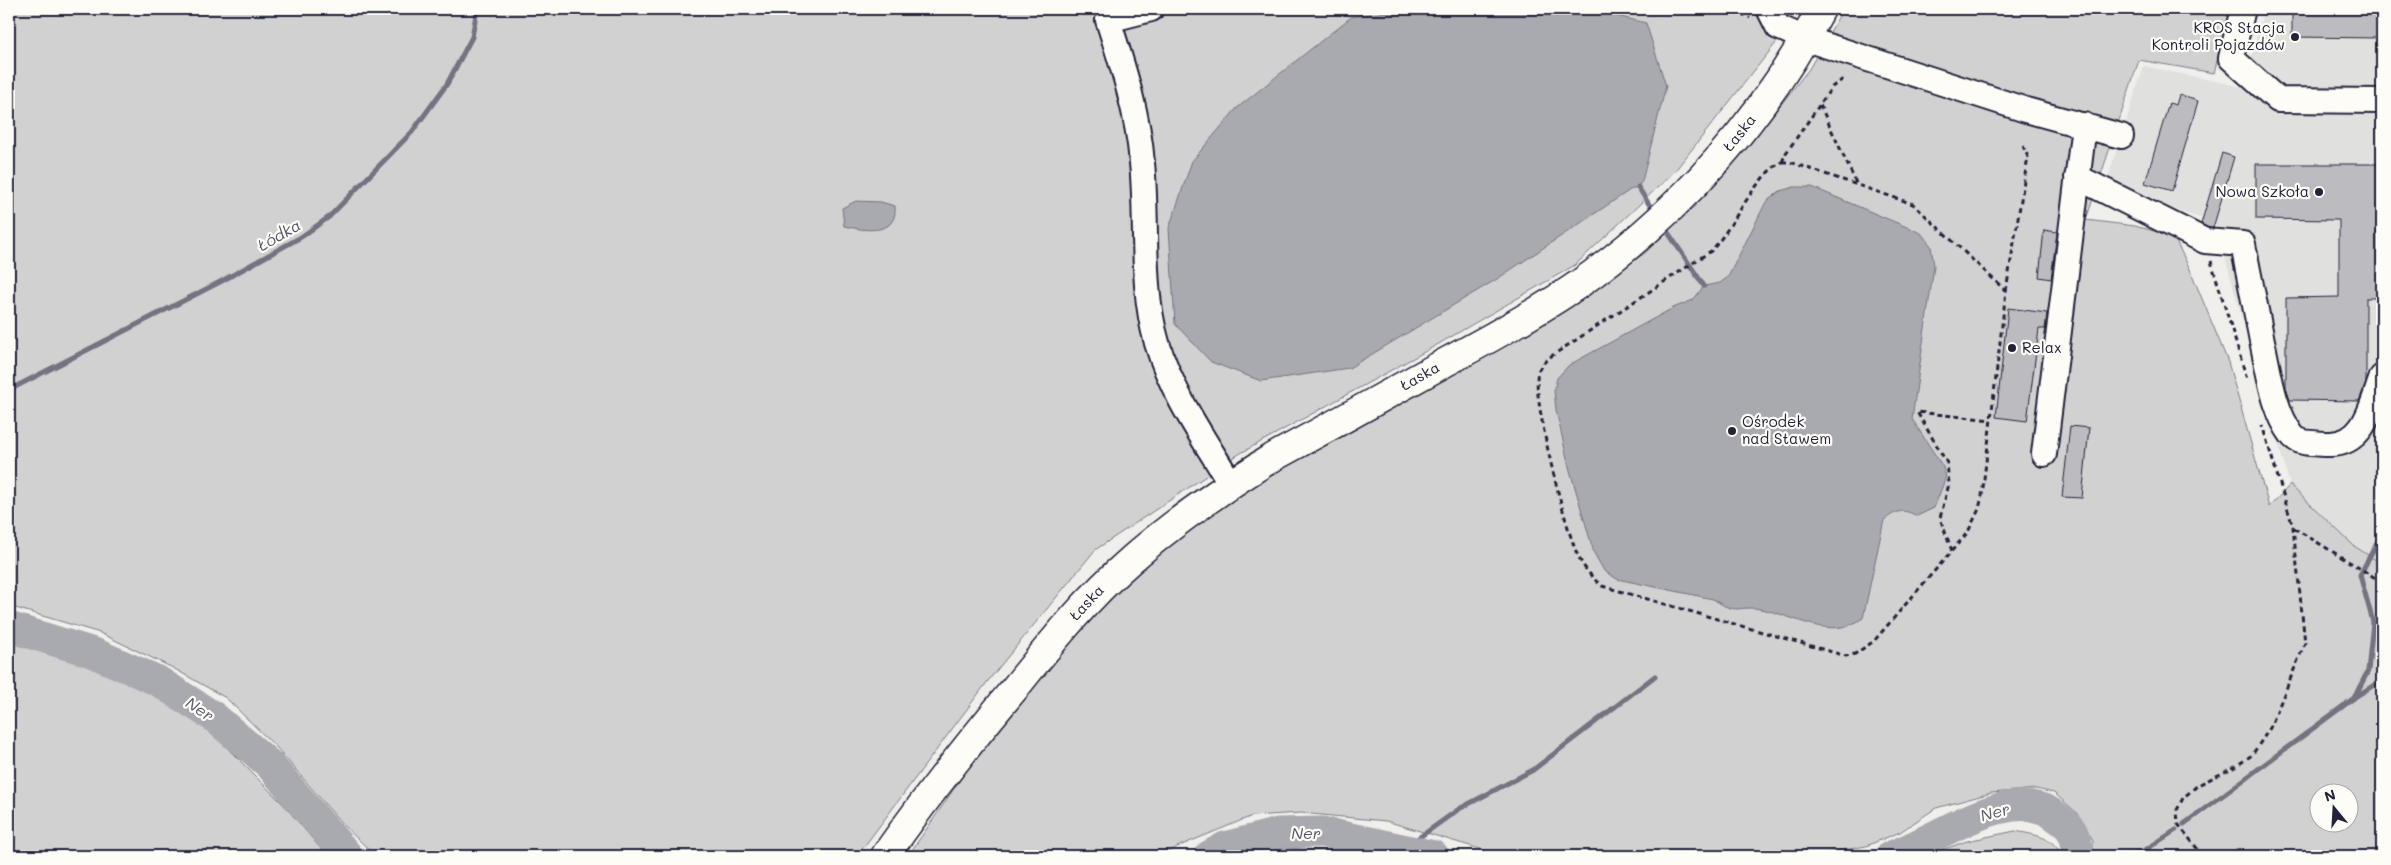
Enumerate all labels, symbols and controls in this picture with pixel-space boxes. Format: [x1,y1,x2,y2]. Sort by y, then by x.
place label: KROS Stacja Kontroli Pojazdów [2152,17,2285,54]
marker: KROS Stacja Kontroli Pojazdów [2289,31,2301,43]
street label: Łaska [1718,110,1760,155]
place label: Nowa Szkoła [2216,181,2309,201]
marker: Nowa Szkoła [2313,186,2325,198]
water label: Łódka [253,214,304,255]
place label: Relax [2022,337,2062,357]
marker: Relax [2006,342,2018,354]
street label: Łaska [1397,357,1443,394]
place label: Ośrodek nad Stawem [1742,411,1831,448]
marker: Ośrodek nad Stawem [1726,425,1738,437]
street label: Łaska [1065,580,1108,624]
water label: Ner [182,692,218,726]
north arrow [2308,782,2358,832]
text: N [2322,784,2338,806]
water label: Ner [1978,797,2012,826]
water label: Ner [1291,822,1321,843]

